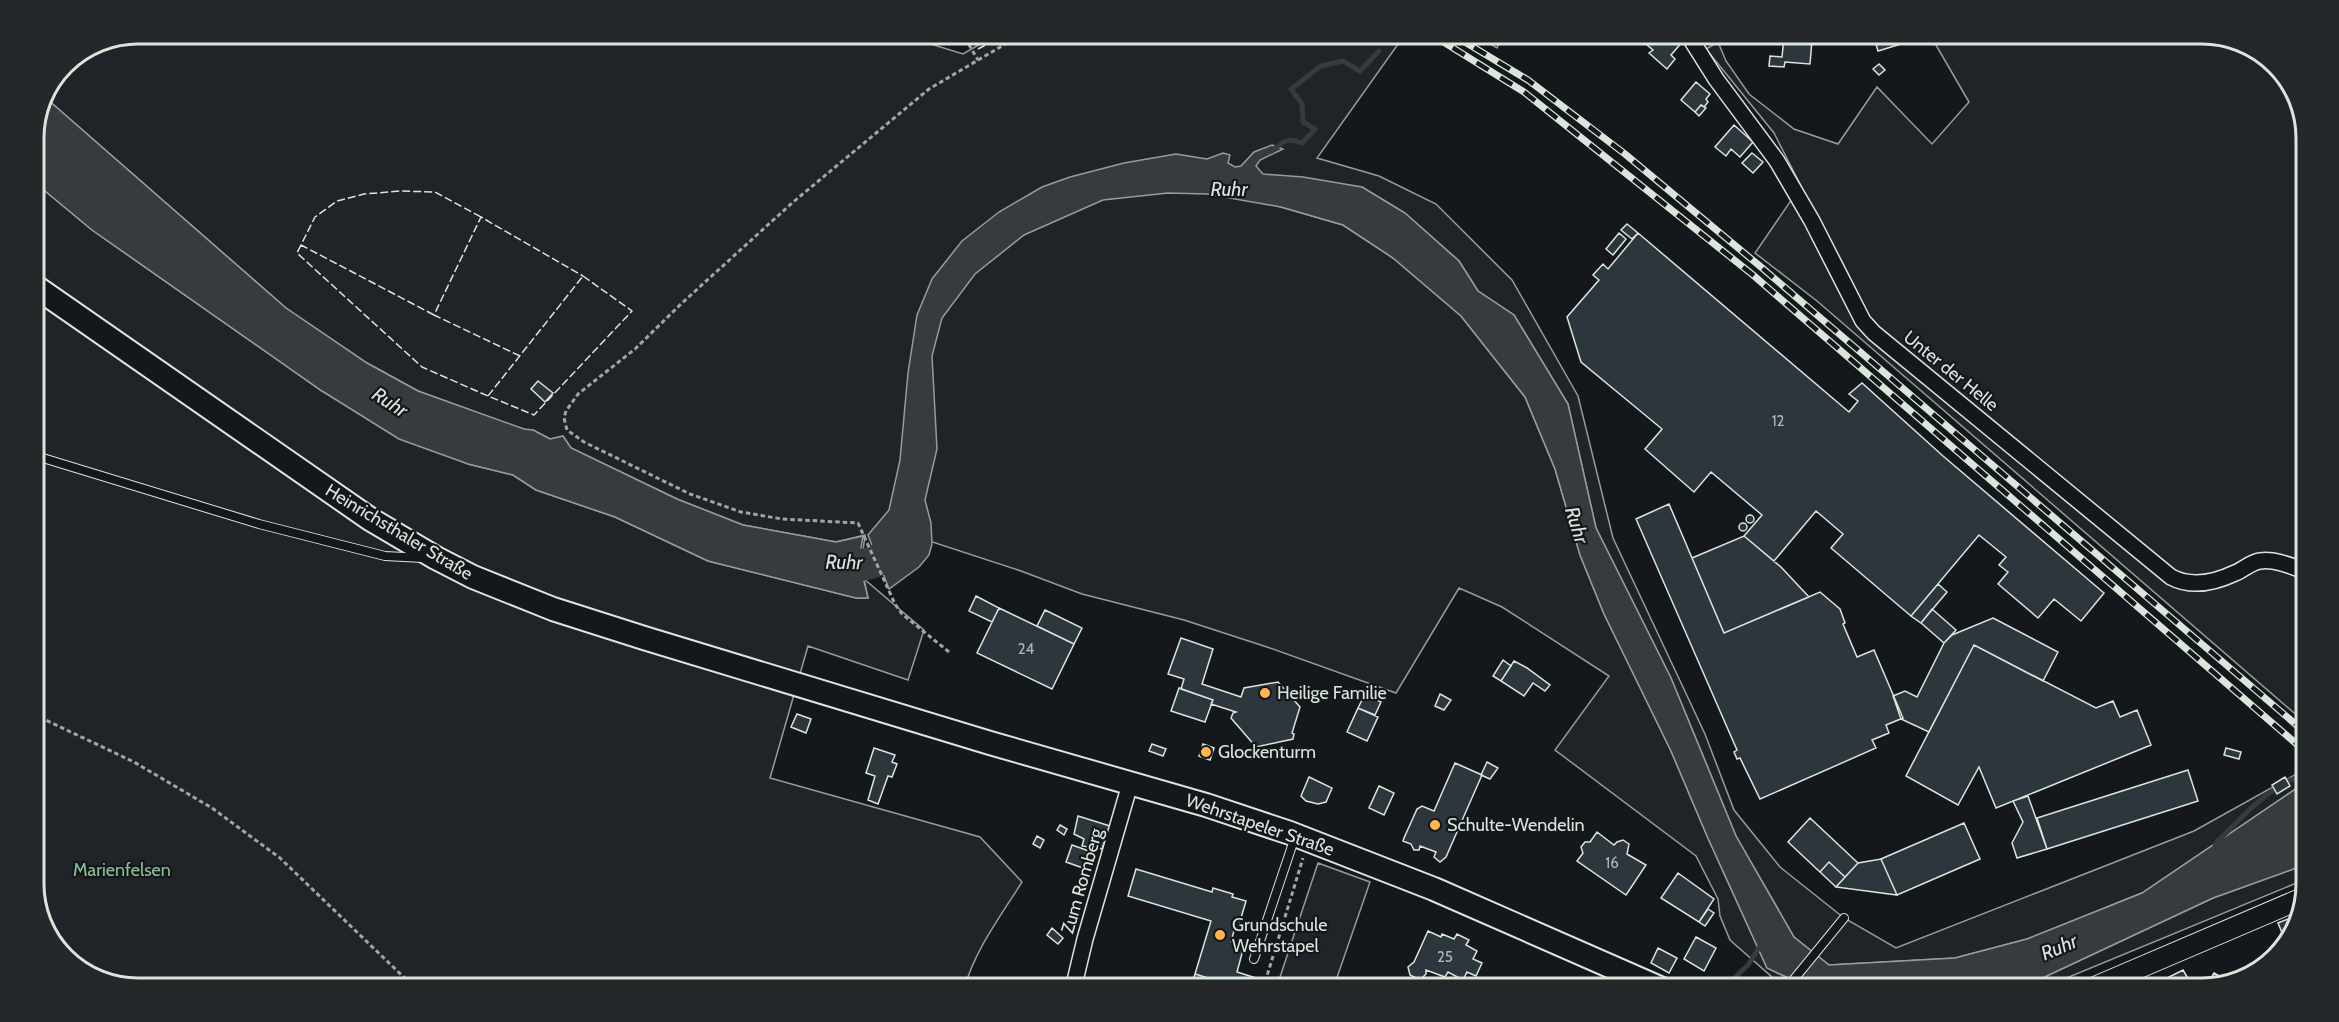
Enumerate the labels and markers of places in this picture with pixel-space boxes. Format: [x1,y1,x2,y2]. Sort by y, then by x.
place label: Heilige Familie [1277,682,1387,704]
marker: Heilige Familie [1258,686,1272,700]
place label: Glockenturm [1218,741,1316,763]
marker: Glockenturm [1199,745,1213,759]
place label: Schulte-Wendelin [1447,814,1585,836]
marker: Schulte-Wendelin [1428,818,1442,832]
place label: Grundschule Wehrstapel [1232,914,1327,957]
marker: Grundschule Wehrstapel [1213,928,1227,942]

